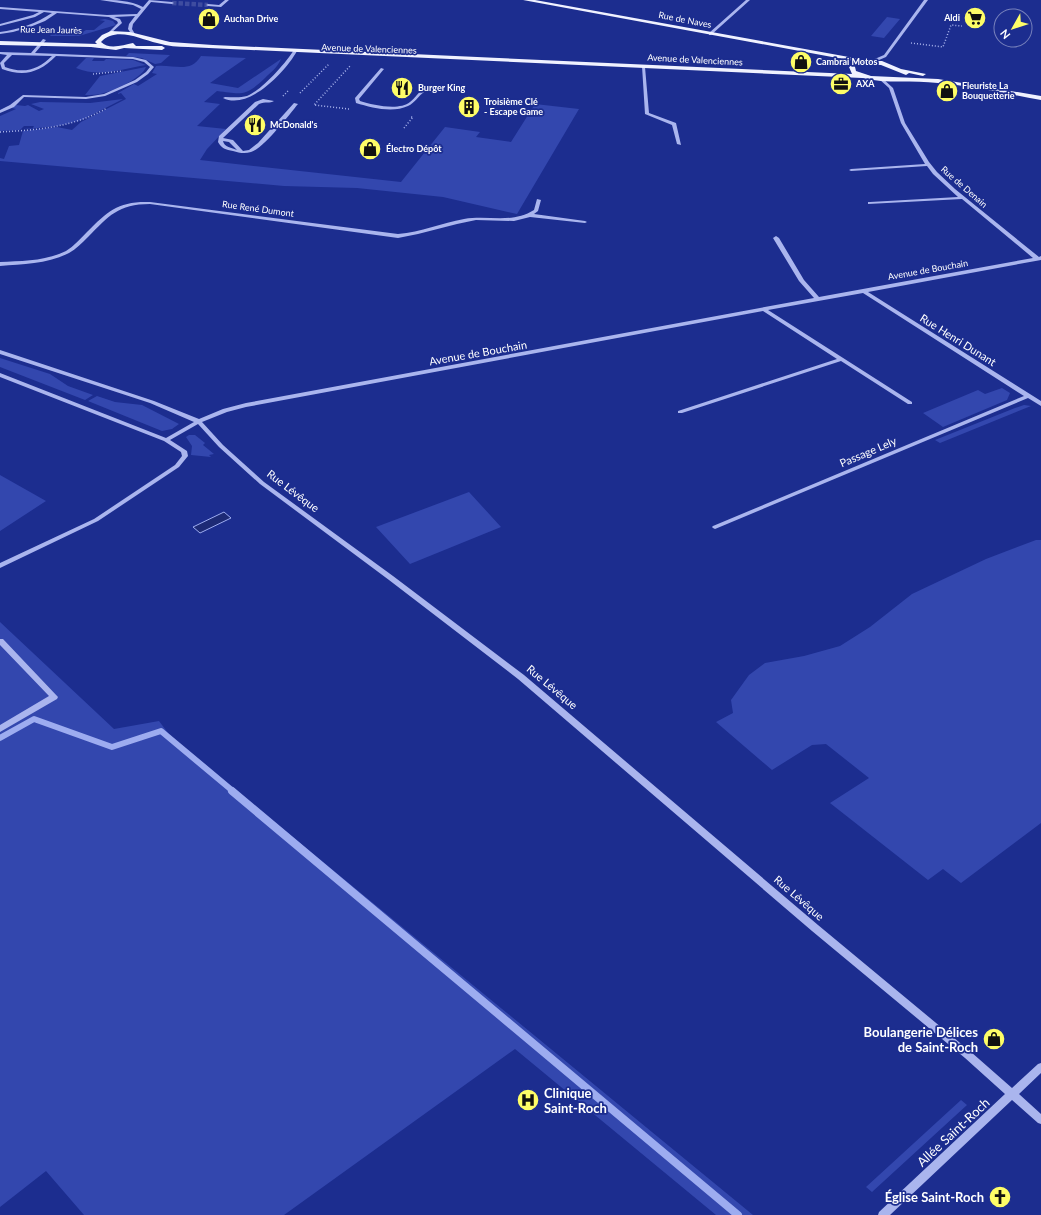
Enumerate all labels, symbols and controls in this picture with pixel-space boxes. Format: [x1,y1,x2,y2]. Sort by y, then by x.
supermarket icon: Aldi [962,5,988,31]
shop icon: Auchan Drive [196,6,222,32]
north arrow [993,8,1033,48]
street label: Rue de Naves [658,9,713,30]
place label: Aldi [943,12,960,23]
place label: Auchan Drive [223,13,278,24]
street label: Rue Jean Jaurès [20,23,82,36]
text: N [997,27,1013,42]
street label: Avenue de Valenciennes [321,41,417,56]
shop icon: Cambrai Motos [788,49,814,75]
street label: Avenue de Valenciennes [647,52,743,67]
place label: Cambrai Motos [816,56,877,67]
office icon: AXA [828,71,854,97]
restaurant icon: Burger King [389,75,415,101]
place label: AXA [855,78,875,89]
shop icon: Fleuriste La Bouquetterie [934,78,960,104]
place label: Fleuriste La Bouquetterie [962,80,1015,101]
place label: Burger King [418,82,466,93]
building icon: Troisième Clé - Escape Game [456,94,482,120]
place label: Troisième Clé - Escape Game [484,96,543,117]
restaurant icon: McDonald's [242,112,268,138]
place label: McDonald's [270,119,317,130]
shop icon: Électro Dépôt [357,136,383,162]
place label: Électro Dépôt [386,143,442,154]
street label: Rue de Denain [939,163,990,210]
street label: Rue René Dumont [222,198,295,219]
street label: Avenue de Bouchain [887,257,969,282]
street label: Rue Henri Dunant [918,311,999,368]
street label: Avenue de Bouchain [428,338,528,368]
street label: Passage Lely [837,434,898,469]
street label: Rue Lévêque [265,467,322,514]
street label: Rue Lévêque [524,662,580,712]
street label: Rue Lévêque [772,872,827,923]
place label: Boulangerie Délices de Saint-Roch [864,1024,978,1055]
shop icon: Boulangerie Délices de Saint-Roch [981,1026,1007,1052]
place label: Clinique Saint-Roch [544,1085,607,1116]
hospital icon: Clinique Saint-Roch [515,1087,541,1113]
street label: Allée Saint-Roch [913,1094,993,1170]
church icon: Église Saint-Roch [987,1184,1013,1210]
place label: Église Saint-Roch [885,1189,984,1205]

